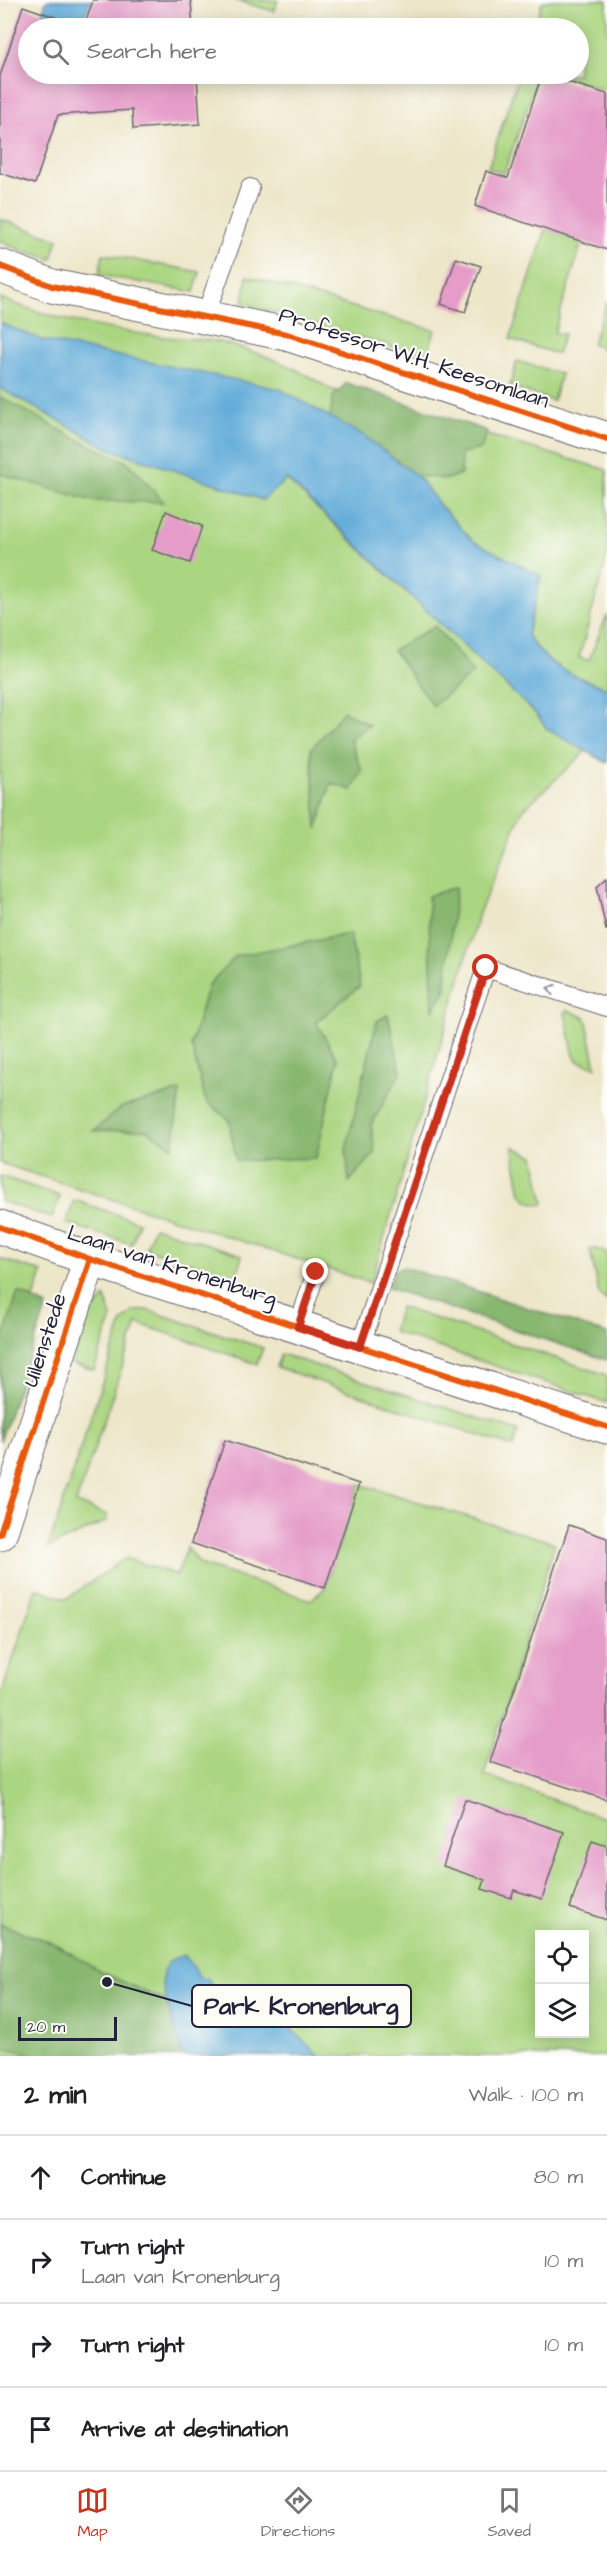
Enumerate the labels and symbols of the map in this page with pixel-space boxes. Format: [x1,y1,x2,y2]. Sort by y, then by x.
street label: Professor W.H. Keesomlaan [275,300,553,416]
route start [472,954,498,980]
one-way arrow [546,984,557,996]
street label: Laan van Kronenburg [63,1217,281,1315]
route end [302,1258,328,1284]
street label: Uilenstede [15,1289,75,1391]
callout: Park Kronenburg [192,1985,411,2027]
text: Park Kronenburg [204,1990,399,2025]
scale bar [18,2014,117,2042]

